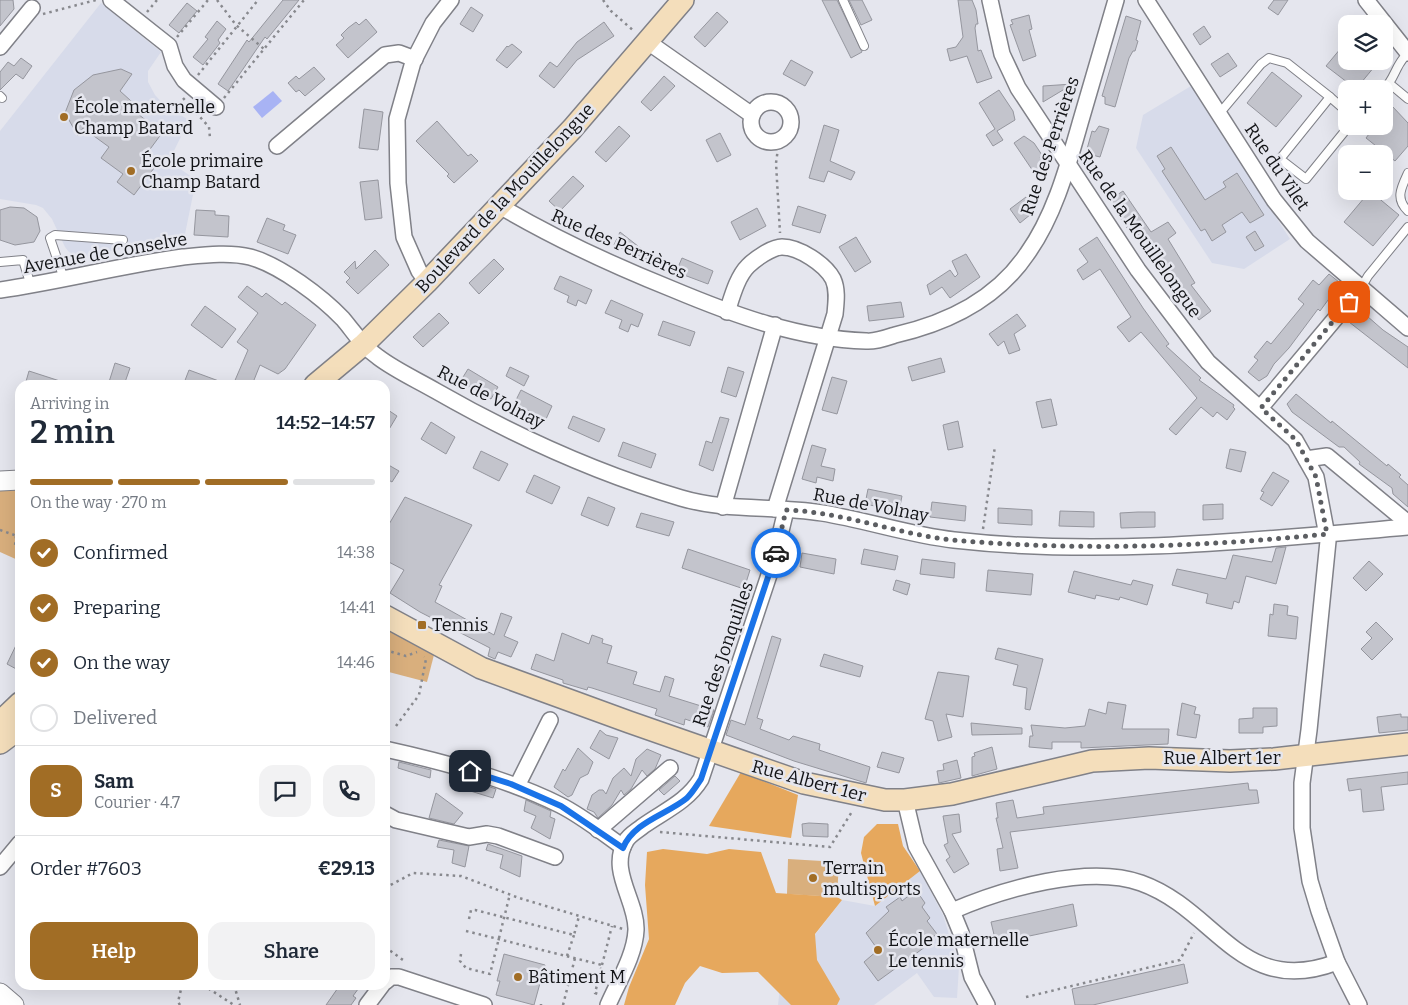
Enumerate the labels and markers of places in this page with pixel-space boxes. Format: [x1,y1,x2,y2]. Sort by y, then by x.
place label: École maternelle Champ Batard [74,95,215,139]
marker: École maternelle Champ Batard [58,111,70,123]
place label: École primaire Champ Batard [141,149,263,193]
marker: École primaire Champ Batard [125,165,137,177]
pin [1328,281,1370,323]
place label: Tennis [432,614,488,636]
marker: Tennis [416,619,428,631]
pin [449,750,491,792]
place label: Terrain multisports [823,857,921,900]
marker: Terrain multisports [807,872,819,884]
place label: École maternelle Le tennis [888,928,1029,972]
marker: École maternelle Le tennis [872,944,884,956]
place label: Bâtiment M [528,966,626,988]
marker: Bâtiment M [512,971,524,983]

